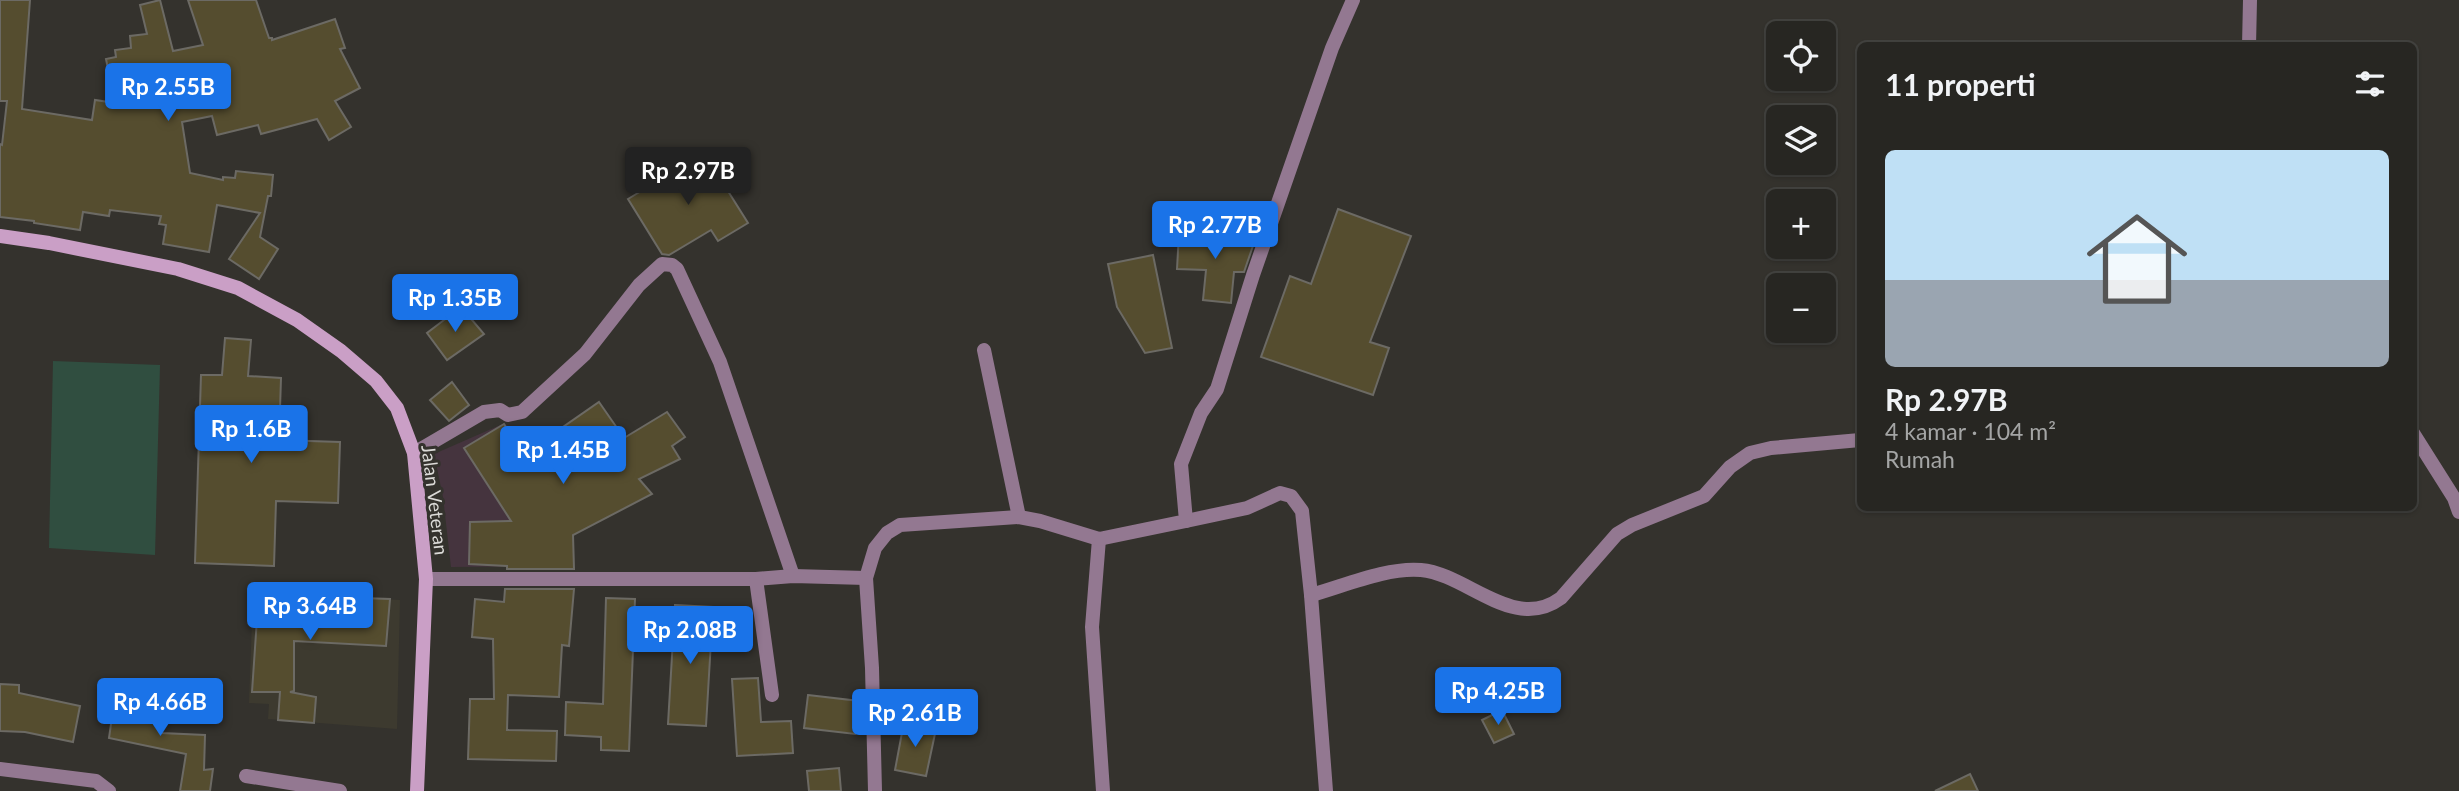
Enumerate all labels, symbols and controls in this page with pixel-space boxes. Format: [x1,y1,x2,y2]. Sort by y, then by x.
map controls [1766,21,1836,343]
button: locate [1766,21,1836,91]
pin: Rp 2.55B [96,64,240,123]
icon: filters [2351,65,2389,103]
text: 11 properti [1885,66,2036,102]
text: Rp 2.55B [121,72,215,100]
button: layers [1766,105,1836,175]
pin: Rp 2.97B [616,148,760,207]
text: Rp 2.97B [641,156,735,184]
button: + [1766,189,1836,259]
icon: home [2074,196,2200,322]
pin: Rp 2.77B [1143,202,1287,261]
text: Rp 2.77B [1168,210,1262,238]
button: − [1766,273,1836,343]
pin: Rp 1.35B [383,274,527,334]
text: Rp 1.35B [408,283,502,311]
text: Rp 2.97B [1885,381,2008,417]
pin: Rp 1.6B [186,406,316,465]
text: Rp 1.6B [211,414,291,442]
text: 4 kamar · 104 m² [1885,417,2056,445]
pin: Rp 1.45B [491,426,635,486]
text: Rp 1.45B [516,435,610,463]
street label: Jalan Veteran [417,444,454,556]
text: Rumah [1885,445,1955,473]
pin: Rp 3.64B [238,582,382,642]
text: Rp 3.64B [263,591,357,619]
pin: Rp 2.08B [618,606,762,666]
text: Rp 2.08B [643,615,737,643]
pin: Rp 4.25B [1426,668,1570,727]
text: Rp 4.25B [1451,676,1545,704]
pin: Rp 4.66B [88,678,232,738]
text: Rp 4.66B [113,687,207,715]
pin: Rp 2.61B [843,690,987,749]
text: Rp 2.61B [868,698,962,726]

